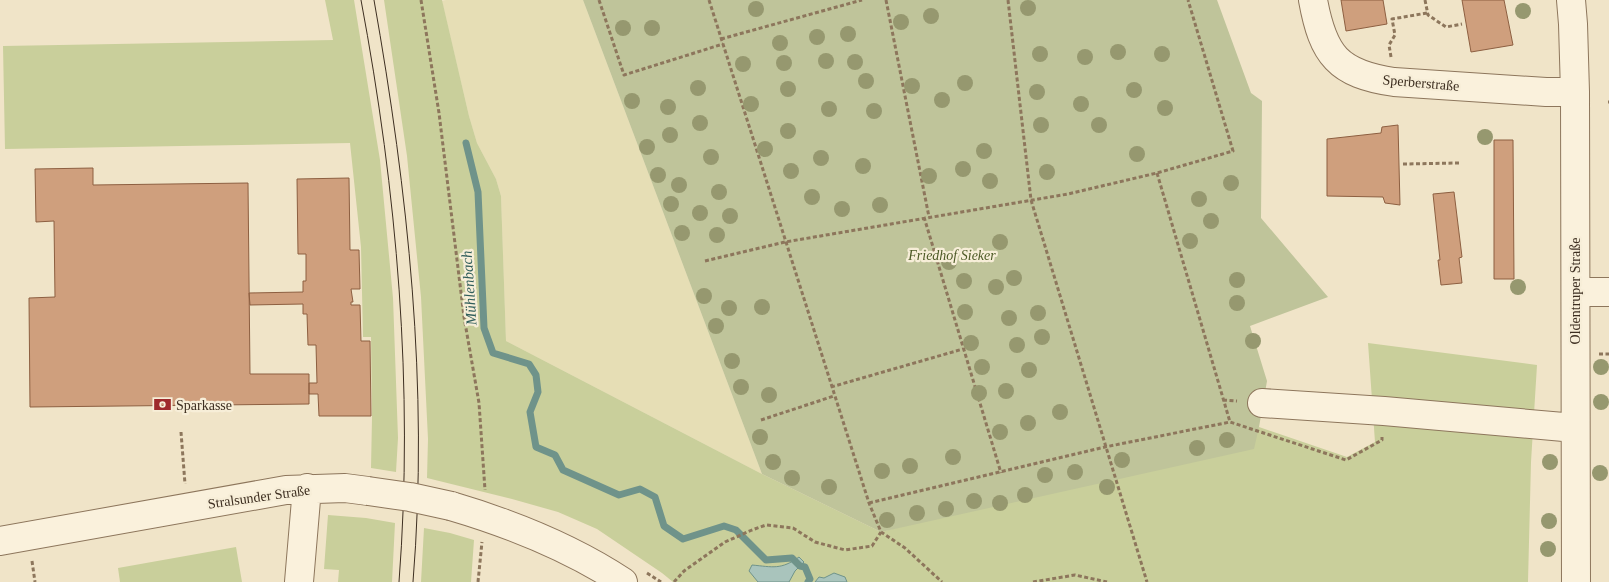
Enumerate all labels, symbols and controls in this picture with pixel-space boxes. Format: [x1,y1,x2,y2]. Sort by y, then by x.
street label: Sperberstraße [1382,72,1460,94]
street label: Oldentruper Straße [1568,238,1583,344]
park label: Friedhof Sieker [907,248,996,263]
water label: Mühlenbach [458,250,480,327]
bank icon: Sparkasse [152,395,172,415]
place label: Sparkasse [176,398,232,413]
street label: Stralsunder Straße [207,482,311,512]

